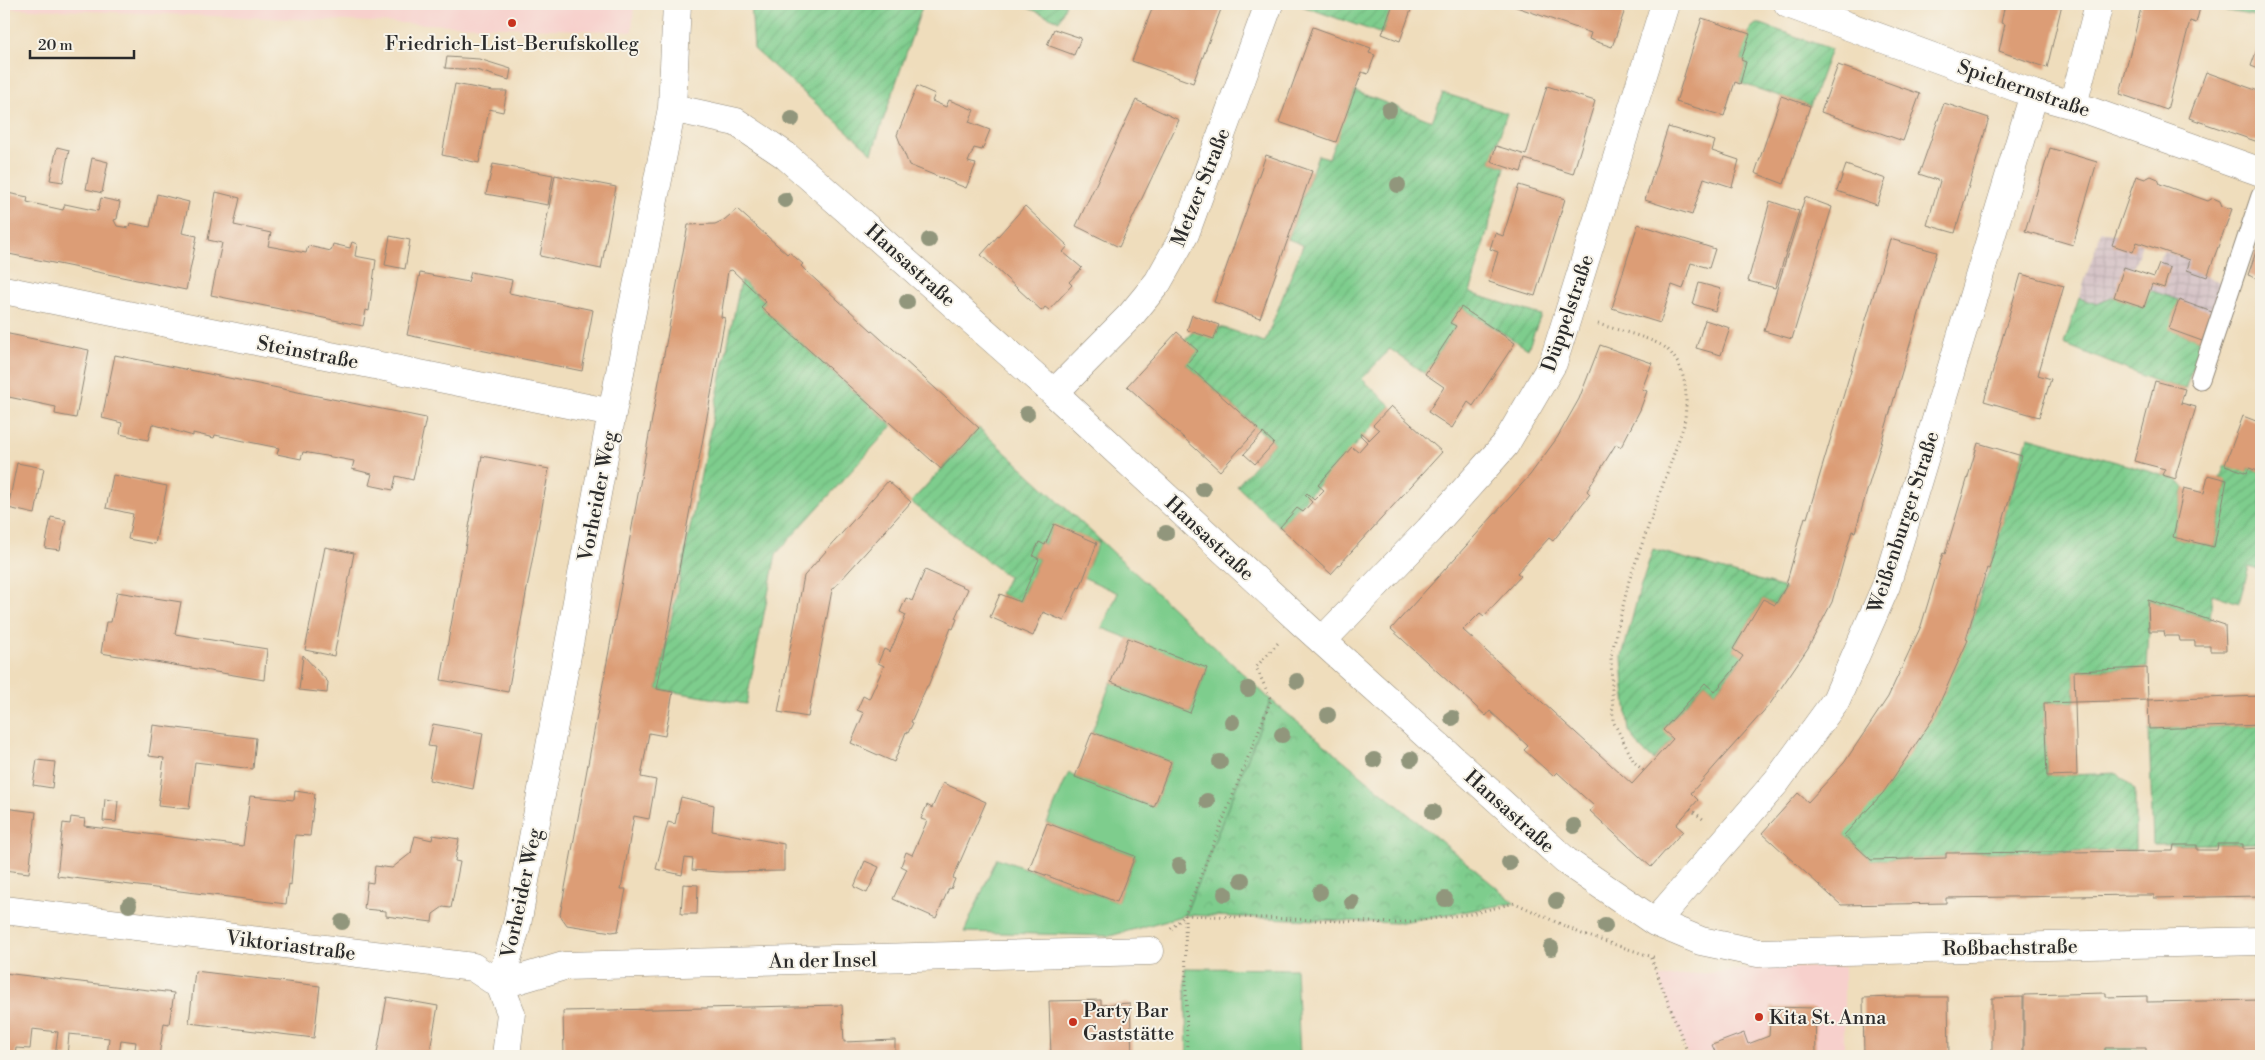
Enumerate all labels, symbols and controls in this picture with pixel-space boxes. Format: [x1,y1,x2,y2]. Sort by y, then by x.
marker: Friedrich-List-Berufskolleg [506,17,518,29]
scale bar [30,28,134,60]
place label: Friedrich-List-Berufskolleg [385,32,640,57]
text: 20 m [38,36,73,55]
street label: Spichernstraße [1954,55,2093,124]
street label: Metzer Straße [1166,125,1237,251]
street label: Hansastraße [860,219,960,313]
street label: Düppelstraße [1537,252,1600,375]
street label: Steinstraße [255,331,361,376]
street label: Vorheider Weg [573,428,623,565]
street label: Weißenburger Straße [1863,428,1946,617]
street label: Hansastraße [1159,491,1259,587]
street label: Hansastraße [1459,765,1559,859]
street label: Vorheider Weg [496,825,549,962]
street label: Viktoriastraße [224,926,357,967]
street label: Roßbachstraße [1942,935,2078,962]
street label: An der Insel [768,948,877,975]
place label: Party Bar Gaststätte [1083,999,1174,1047]
place label: Kita St. Anna [1769,1006,1887,1031]
marker: Kita St. Anna [1753,1011,1765,1023]
marker: Party Bar Gaststätte [1067,1016,1079,1028]

